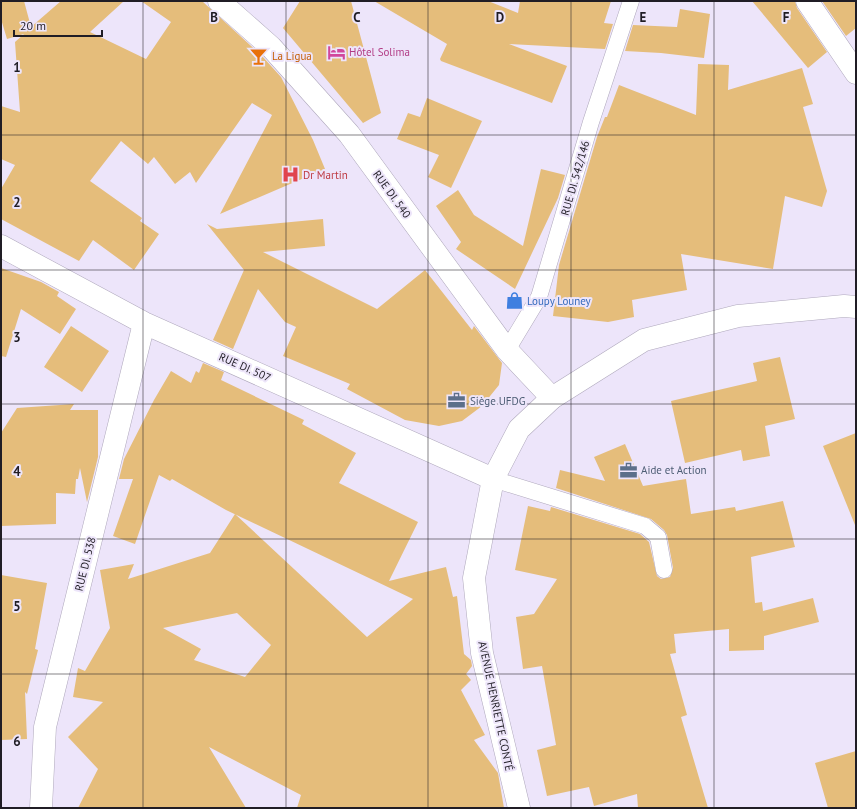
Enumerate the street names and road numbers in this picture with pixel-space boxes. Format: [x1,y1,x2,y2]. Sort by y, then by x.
street label: RUE DI. 542/146 [558,139,592,217]
street label: RUE DI. 540 [370,167,414,221]
street label: RUE DI. 507 [217,349,273,385]
street label: RUE DI. 538 [72,535,98,593]
street label: AVENUE HENRIETTE CONTÉ [475,640,517,772]

